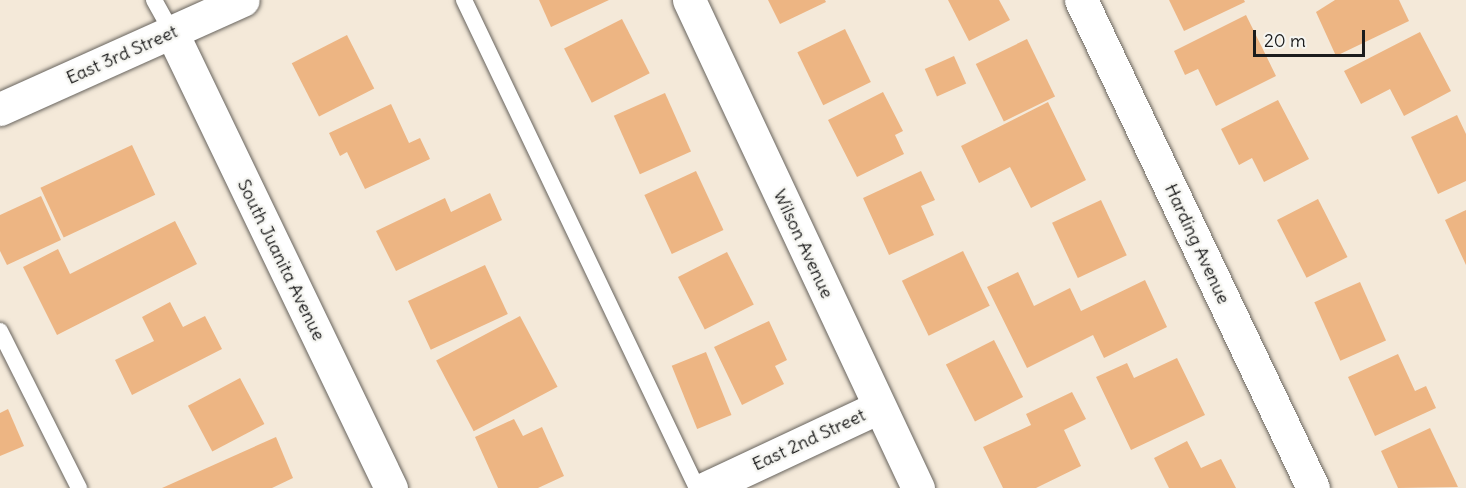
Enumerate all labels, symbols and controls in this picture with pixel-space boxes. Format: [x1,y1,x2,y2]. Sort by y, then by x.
scale bar [1256,18,1368,56]
street label: East 3rd Street [63,21,181,89]
text: 20 m [1264,29,1306,52]
street label: South Juanita Avenue [233,176,329,344]
street label: Harding Avenue [1160,181,1234,307]
street label: Wilson Avenue [768,186,838,302]
street label: East 2nd Street [749,404,869,476]

